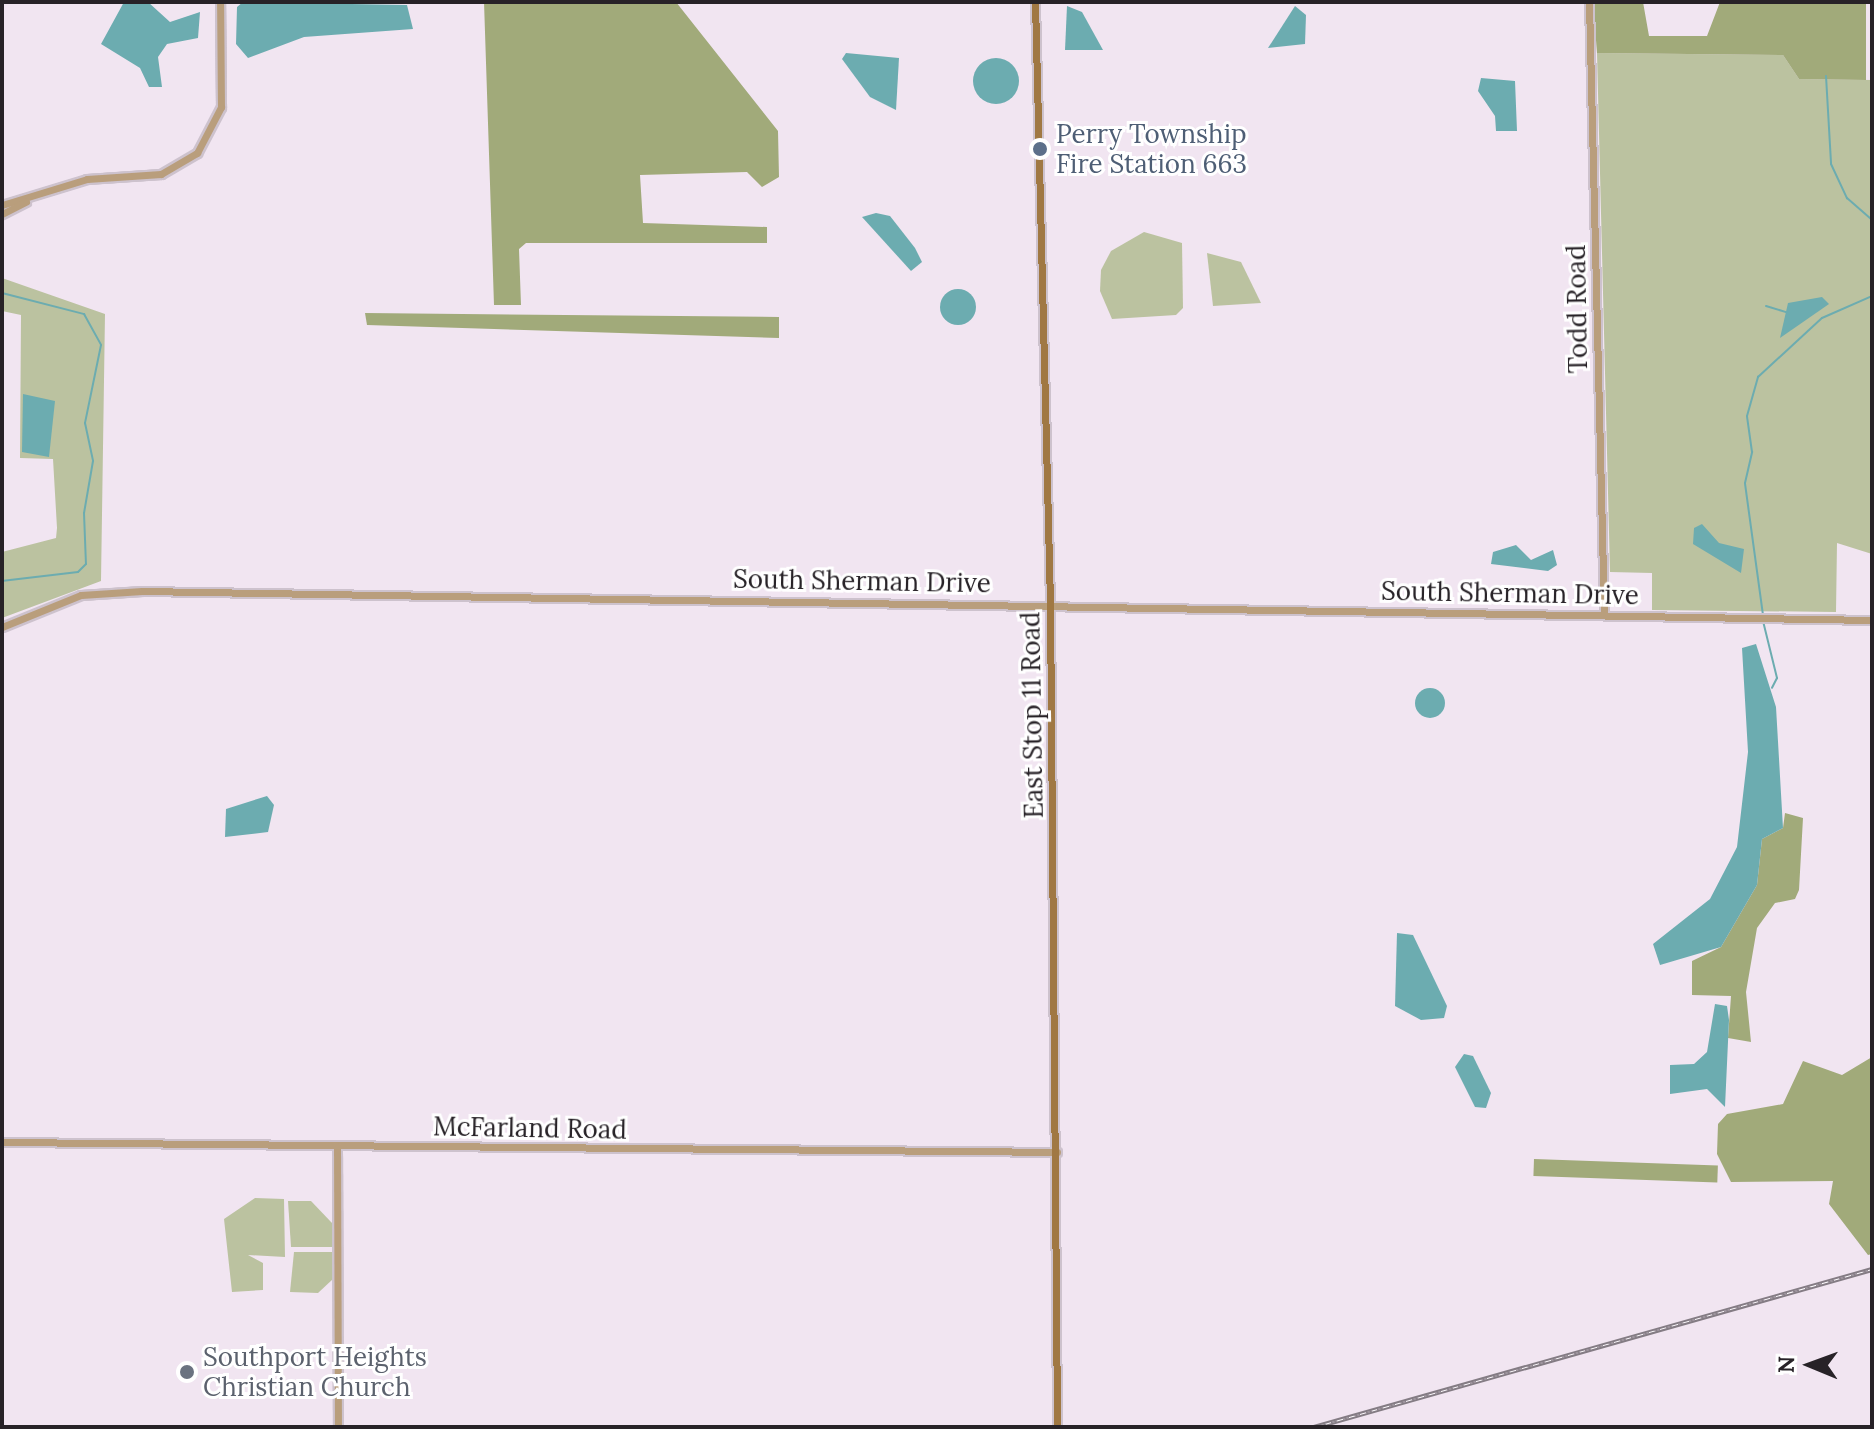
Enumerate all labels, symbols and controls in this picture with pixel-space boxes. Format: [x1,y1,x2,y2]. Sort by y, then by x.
place label: Perry Township Fire Station 663 [1056,118,1247,180]
marker: Perry Township Fire Station 663 [1031,140,1049,158]
street label: Todd Road [1560,244,1594,374]
street label: South Sherman Drive [733,563,991,599]
street label: South Sherman Drive [1381,575,1639,611]
street label: East Stop 11 Road [1015,611,1049,819]
street label: McFarland Road [433,1111,627,1145]
north arrow [1770,1325,1850,1405]
place label: Southport Heights Christian Church [203,1341,427,1402]
text: N [1772,1356,1800,1373]
marker: Southport Heights Christian Church [178,1363,196,1381]

